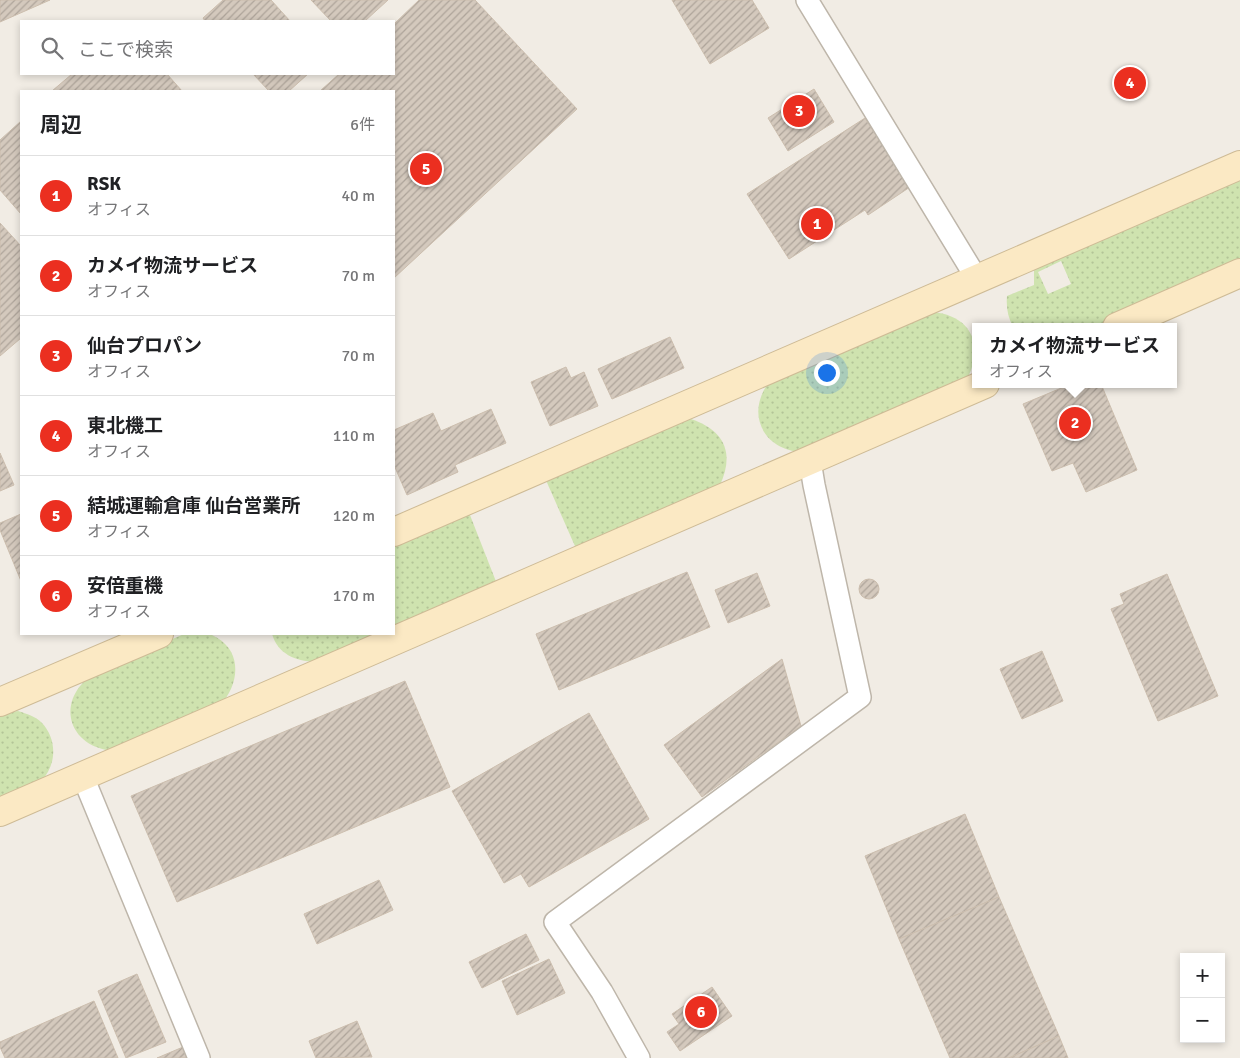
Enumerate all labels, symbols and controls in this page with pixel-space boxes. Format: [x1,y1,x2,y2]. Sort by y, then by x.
search box [20,20,395,75]
icon: search [38,34,66,62]
text: ここで検索 [78,38,173,62]
pin: 4 [1114,64,1146,102]
pin: 3 [783,92,815,130]
text: 周辺 [40,112,82,138]
text: 6件 [350,115,375,135]
pin: 5 [410,150,442,188]
text: RSK [87,172,121,196]
text: 1 [52,186,60,206]
text: 40 m [341,186,375,206]
text: オフィス [87,200,151,220]
pin: 1 [801,205,833,243]
text: カメイ物流サービス [87,254,258,278]
text: 2 [52,266,60,286]
text: 70 m [341,266,375,286]
text: オフィス [87,282,151,302]
popup [972,323,1177,388]
text: 仙台プロパン [87,334,202,358]
text: カメイ物流サービス [989,334,1160,358]
text: 3 [52,346,60,366]
text: 70 m [341,346,375,366]
your location [814,360,840,386]
text: オフィス [87,362,151,382]
text: オフィス [989,362,1053,382]
pin: 2 [1059,404,1091,442]
text: 東北機工 [87,414,163,438]
text: 4 [52,426,60,446]
text: 110 m [333,426,375,446]
text: オフィス [87,442,151,462]
text: 結城運輸倉庫 仙台営業所 [87,494,300,518]
text: 5 [52,506,60,526]
text: 120 m [333,506,375,526]
text: オフィス [87,522,151,542]
text: 安倍重機 [87,574,163,598]
text: 6 [52,586,60,606]
text: 170 m [333,586,375,606]
text: オフィス [87,602,151,622]
map controls [1180,953,1225,1043]
button: + [1180,953,1225,998]
pin: 6 [685,993,717,1031]
button: − [1180,998,1225,1043]

